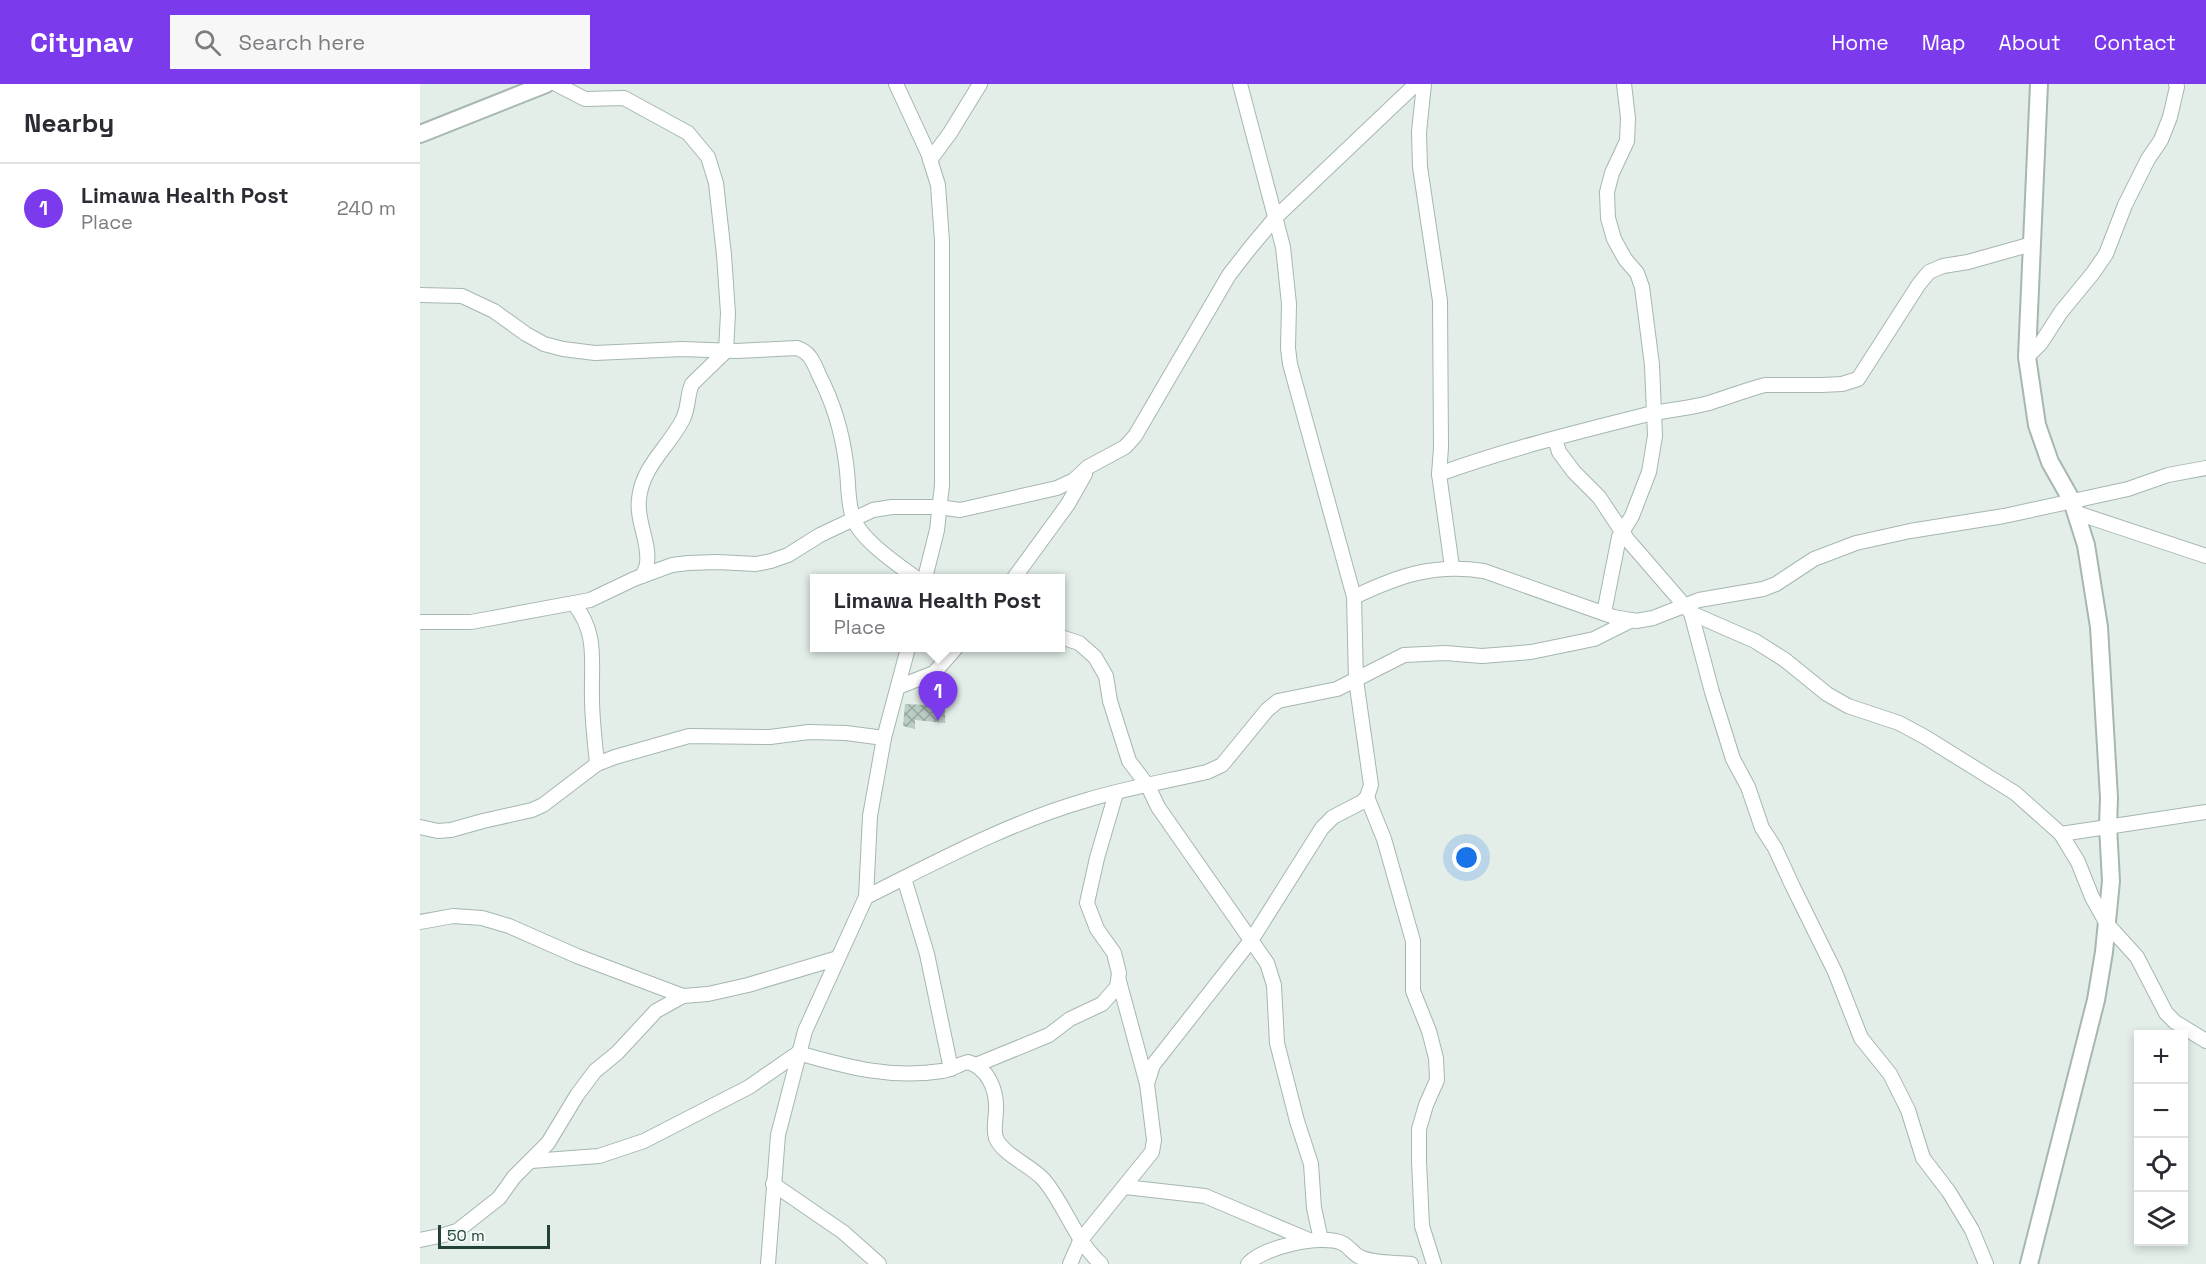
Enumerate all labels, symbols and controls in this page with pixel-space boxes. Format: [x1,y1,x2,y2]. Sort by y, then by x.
search box [170,15,590,69]
text: Citynav [30,24,134,60]
icon: search [191,26,224,59]
text: Search here [239,28,365,56]
text: Home [1831,29,1889,56]
text: Map [1922,29,1966,56]
text: About [1999,29,2061,56]
text: Contact [2094,29,2176,56]
text: Nearby [24,106,114,140]
text: Limawa Health Post [81,181,288,209]
text: 1 [39,195,48,221]
text: 240 m [337,195,396,221]
text: Place [81,209,133,235]
popup [810,574,1065,652]
text: Limawa Health Post [834,586,1041,614]
text: Place [834,614,886,640]
pin: 1 [918,672,958,721]
your location [1452,843,1481,872]
map controls [2134,1030,2188,1246]
button: + [2134,1030,2188,1084]
button: − [2134,1084,2188,1138]
button: locate [2134,1138,2188,1192]
button: layers [2134,1192,2188,1246]
scale bar [438,1222,550,1250]
text: 50 m [447,1225,485,1246]

